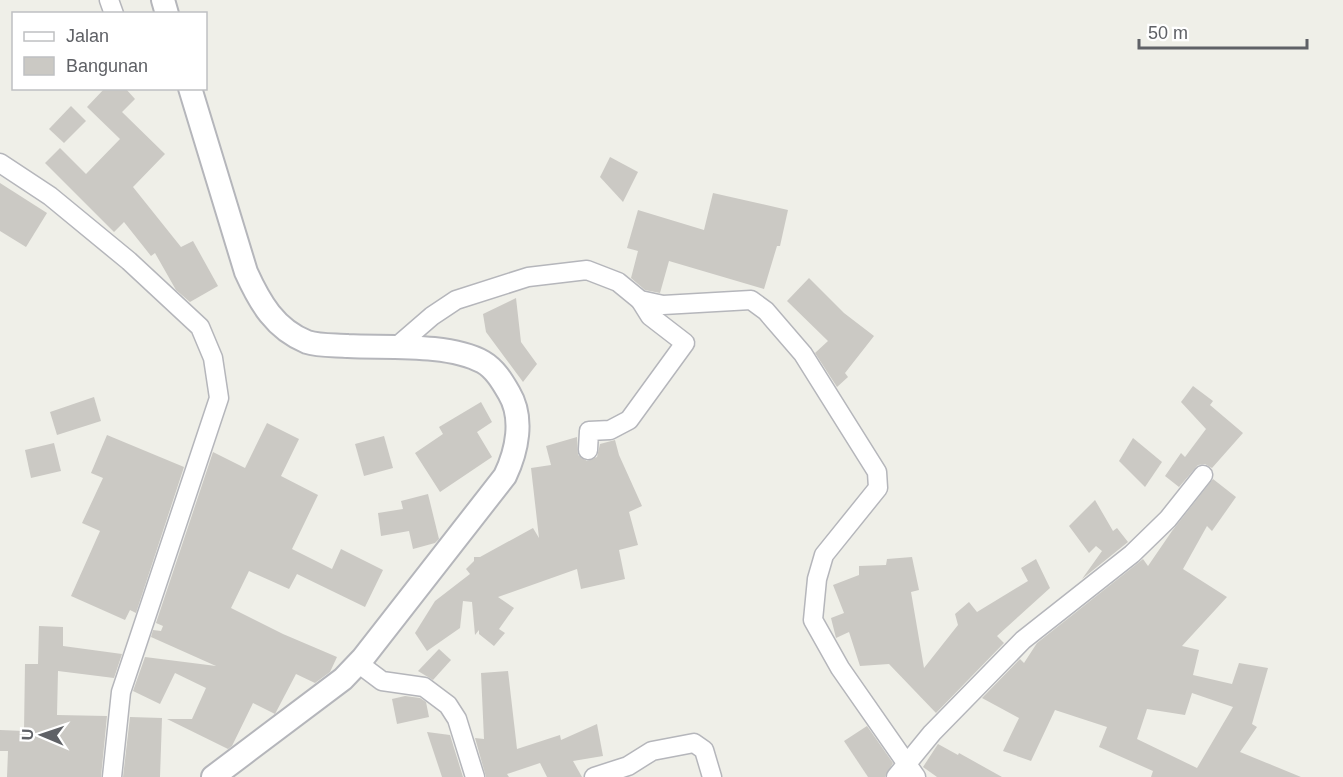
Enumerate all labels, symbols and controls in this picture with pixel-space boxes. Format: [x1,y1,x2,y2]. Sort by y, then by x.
legend [12,12,207,90]
scale bar [1139,12,1307,50]
text: 50 m [1148,23,1188,43]
text: Jalan [66,26,109,46]
text: Bangunan [66,56,148,76]
north arrow [12,705,72,765]
text: U [19,728,36,741]

